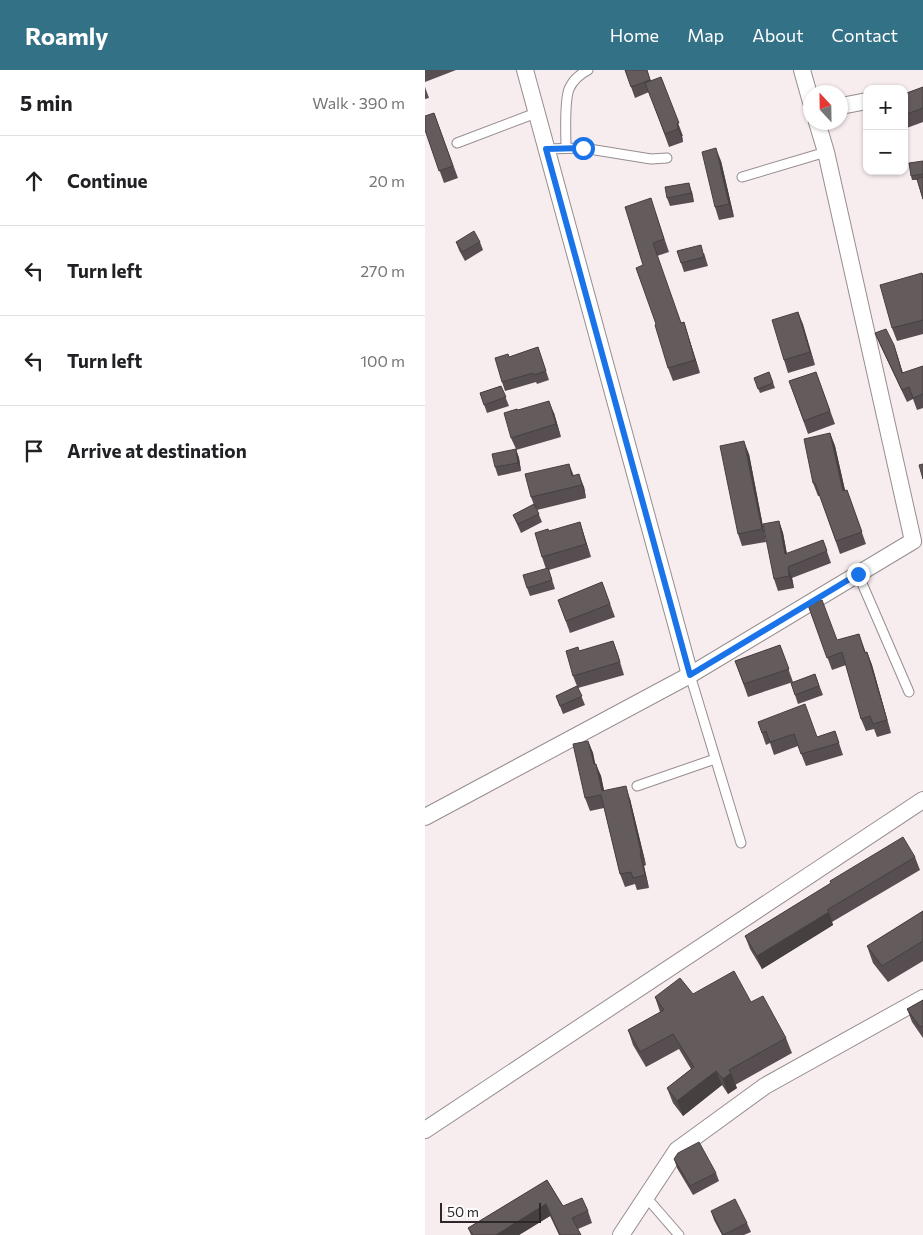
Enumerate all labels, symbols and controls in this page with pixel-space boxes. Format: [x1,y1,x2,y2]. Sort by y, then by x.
text: Roamly [25,21,108,50]
text: Home [610,24,659,46]
text: Map [687,24,724,46]
text: About [752,24,804,46]
text: Contact [832,24,898,46]
north arrow [803,85,848,130]
map controls [863,85,908,175]
button: + [863,85,908,130]
text: 5 min [20,90,73,115]
text: Walk · 390 m [312,93,405,112]
button: − [863,130,908,175]
route start [572,137,595,160]
icon: ahead [20,167,48,195]
text: Continue [67,169,147,192]
text: 20 m [369,171,405,190]
icon: left [20,257,48,285]
text: Turn left [67,259,142,282]
text: 270 m [360,261,405,280]
icon: left [20,347,48,375]
text: Turn left [67,349,142,372]
text: 100 m [360,351,405,370]
icon: arrive [20,437,48,465]
text: Arrive at destination [67,439,247,462]
route end [847,563,870,586]
scale bar [440,1200,541,1223]
text: 50 m [447,1203,479,1220]

